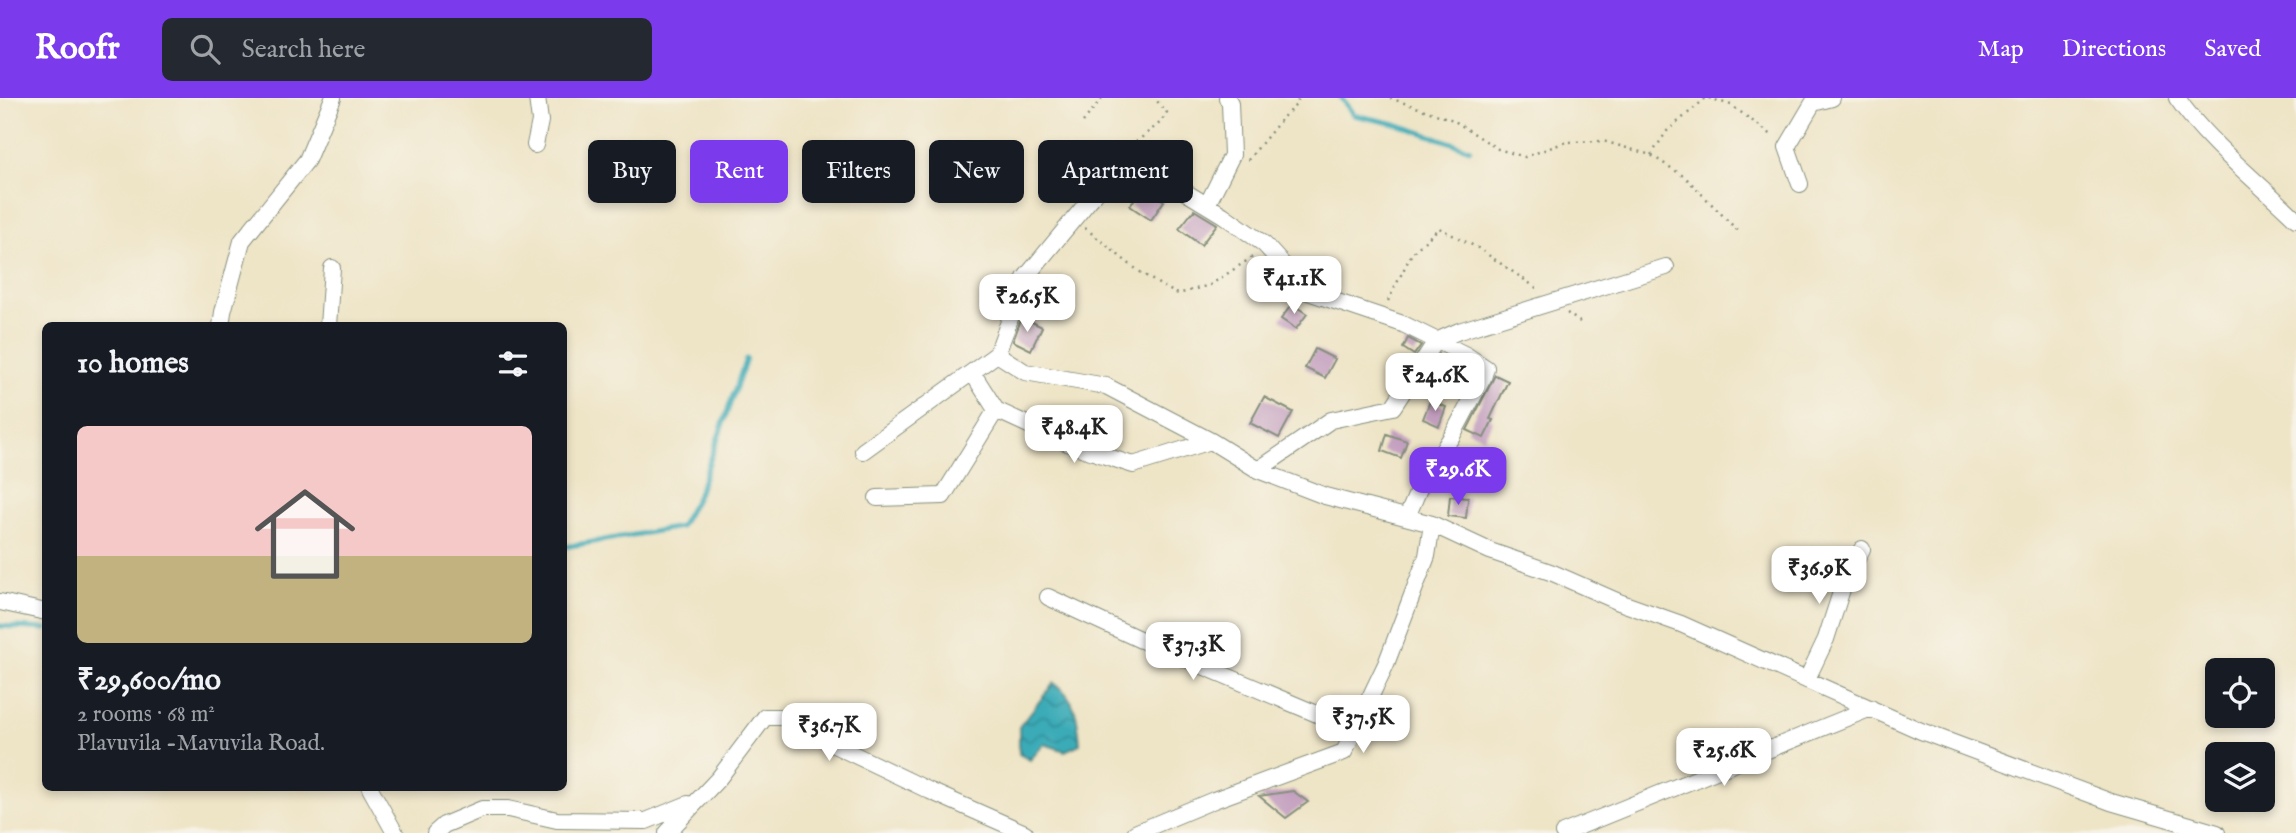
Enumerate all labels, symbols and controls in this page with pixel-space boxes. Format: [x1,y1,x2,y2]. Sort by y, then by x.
search box [162,18,652,81]
text: Roofr [35,28,120,70]
icon: search [186,30,224,68]
text: Search here [242,33,365,66]
text: Map [1978,34,2024,65]
text: Directions [2062,34,2166,65]
text: Saved [2204,34,2261,65]
chip: Buy [588,140,676,203]
chip: Rent [690,140,788,203]
chip: Filters [802,140,915,203]
chip: New [929,140,1024,203]
chip: Apartment [1038,140,1193,203]
pin: ₹41.1K [1237,256,1351,316]
text: ₹41.1K [1262,264,1326,293]
pin: ₹26.5K [970,274,1084,334]
text: ₹26.5K [995,282,1059,311]
text: 10 homes [77,345,189,383]
icon: filters [494,345,532,383]
pin: ₹24.6K [1378,354,1492,413]
text: ₹24.6K [1401,361,1469,390]
pin: ₹48.4K [1017,406,1131,465]
text: ₹48.4K [1041,413,1107,442]
pin: ₹29.6K [1401,448,1515,507]
text: ₹29.6K [1425,455,1491,484]
icon: home [242,471,368,597]
pin: ₹36.9K [1762,546,1876,606]
text: ₹36.9K [1787,554,1851,583]
pin: ₹37.3K [1136,622,1250,682]
text: ₹37.3K [1162,630,1224,659]
map controls [2205,658,2275,812]
button: locate [2205,658,2275,728]
text: ₹29,600/mo [77,662,221,700]
pin: ₹37.5K [1306,696,1420,755]
text: 2 rooms · 68 m² [77,700,215,729]
text: ₹37.5K [1332,703,1394,732]
pin: ₹36.7K [772,704,886,763]
text: ₹36.7K [798,711,860,740]
pin: ₹25.6K [1667,728,1781,788]
text: Plavuvila -Mavuvila Road. [77,729,325,758]
text: ₹25.6K [1692,736,1756,765]
button: layers [2205,742,2275,812]

